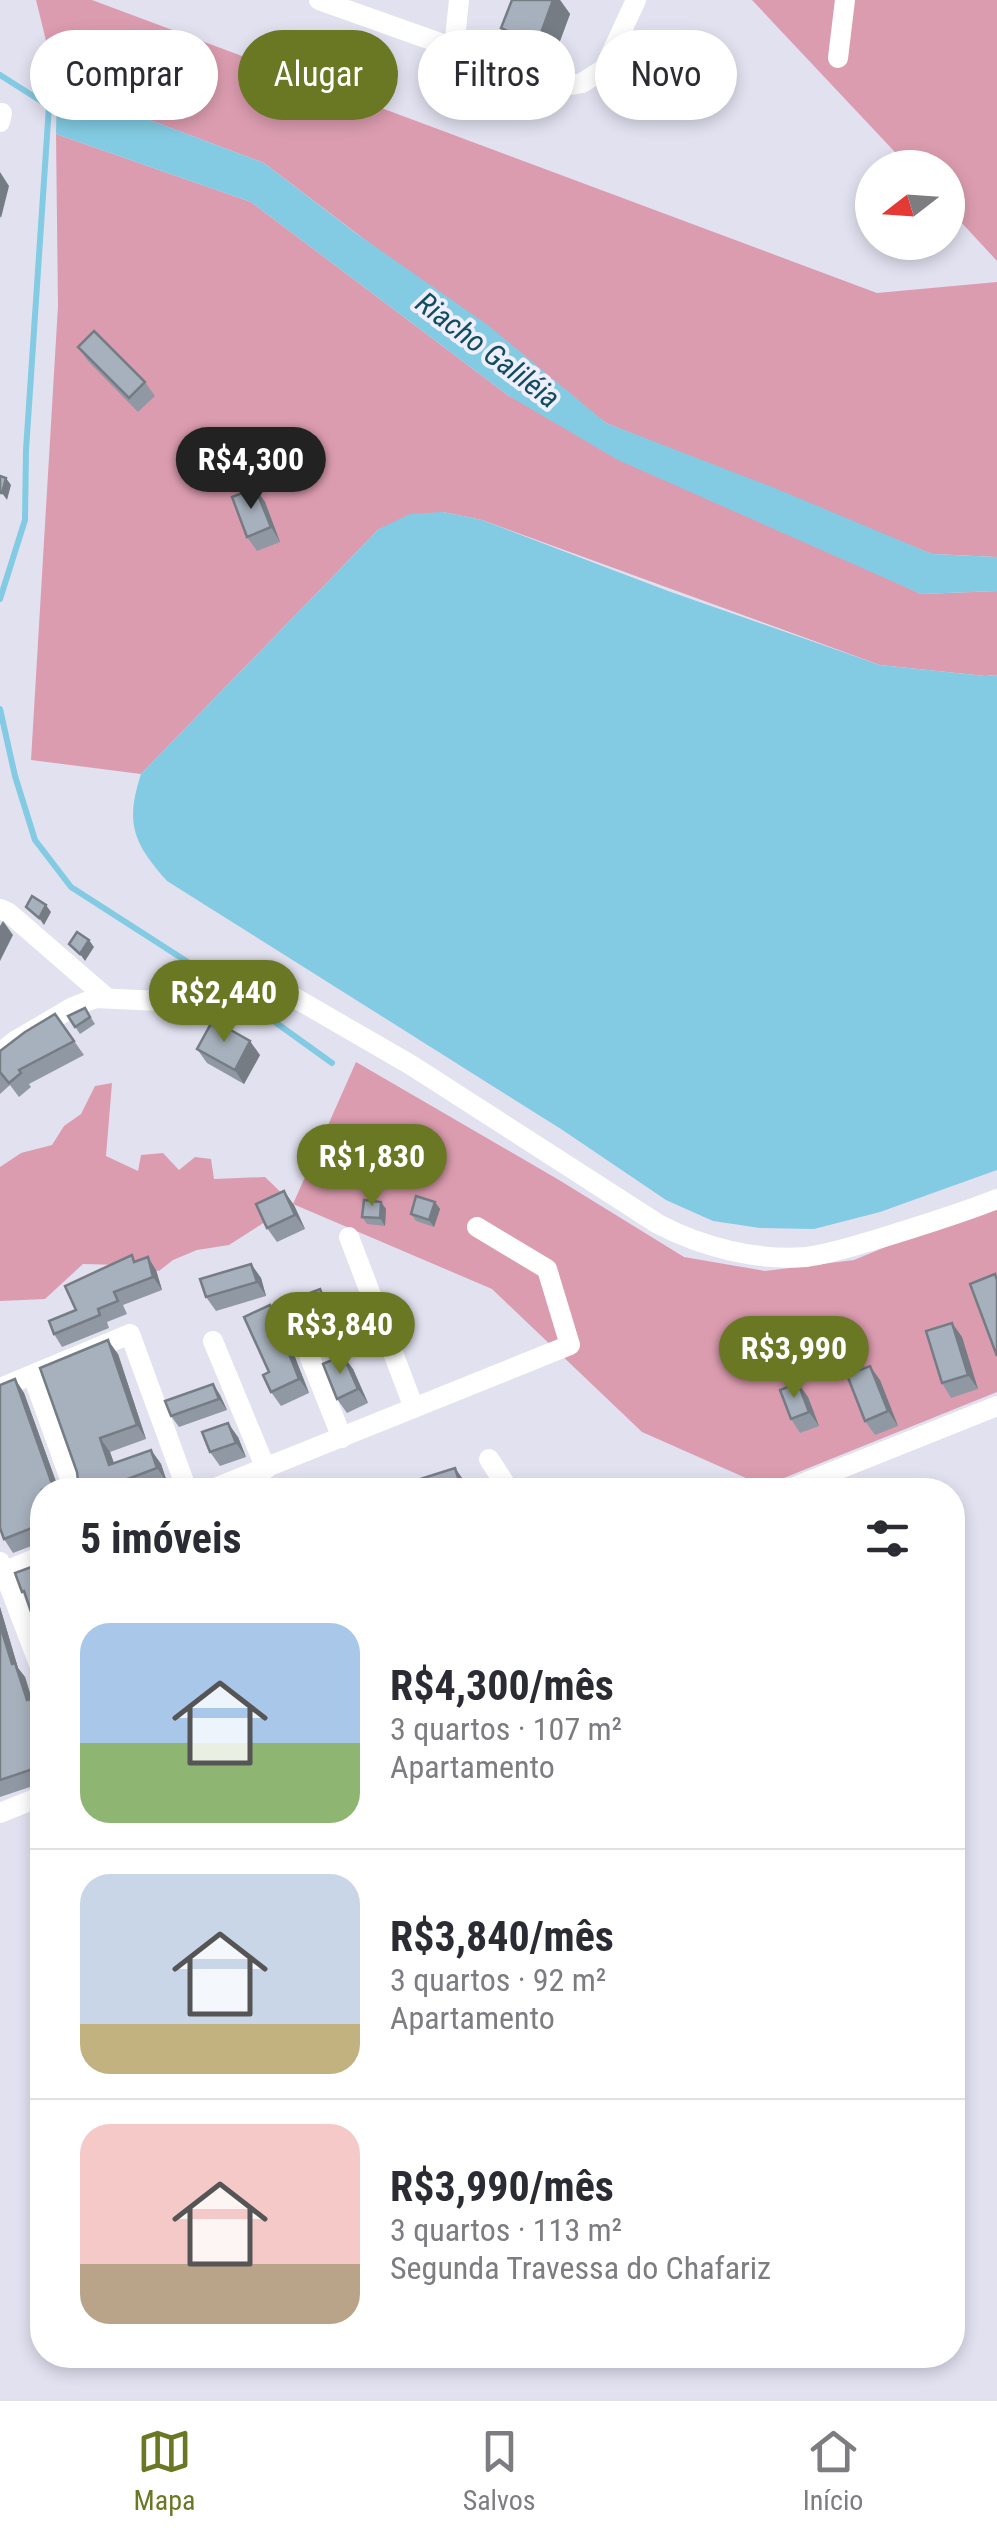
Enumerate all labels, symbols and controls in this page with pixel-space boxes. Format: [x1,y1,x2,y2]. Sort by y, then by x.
chip: Comprar [30,30,218,120]
chip: Alugar [238,30,398,120]
chip: Filtros [418,30,575,120]
chip: Novo [595,30,737,120]
north arrow [855,150,965,260]
map controls [855,150,965,260]
water label: Riacho Galiléia [409,285,567,415]
pin: R$4,300 [159,427,343,512]
text: R$4,300 [198,440,304,478]
pin: R$2,440 [132,960,316,1045]
text: R$2,440 [171,973,277,1011]
pin: R$1,830 [280,1124,464,1209]
text: R$1,830 [319,1137,425,1175]
pin: R$3,840 [248,1292,432,1377]
text: R$3,840 [287,1305,393,1343]
pin: R$3,990 [702,1316,886,1401]
text: R$3,990 [741,1329,847,1367]
icon: filters [860,1511,915,1566]
text: 5 imóveis [80,1514,242,1563]
text: R$4,300/mês [390,1661,614,1710]
icon: home [160,1663,280,1783]
text: 3 quartos · 107 m² [390,1710,622,1748]
text: Apartamento [390,1748,555,1786]
text: R$3,840/mês [390,1912,614,1961]
icon: home [160,1914,280,2034]
text: 3 quartos · 92 m² [390,1961,606,1999]
text: Apartamento [390,1999,555,2037]
text: R$3,990/mês [390,2162,614,2211]
icon: home [160,2164,280,2284]
text: 3 quartos · 113 m² [390,2211,622,2249]
text: Segunda Travessa do Chafariz [390,2249,771,2287]
tab: Mapa [134,2424,195,2517]
tab: Salvos [463,2424,536,2517]
tab: Início [803,2424,863,2517]

